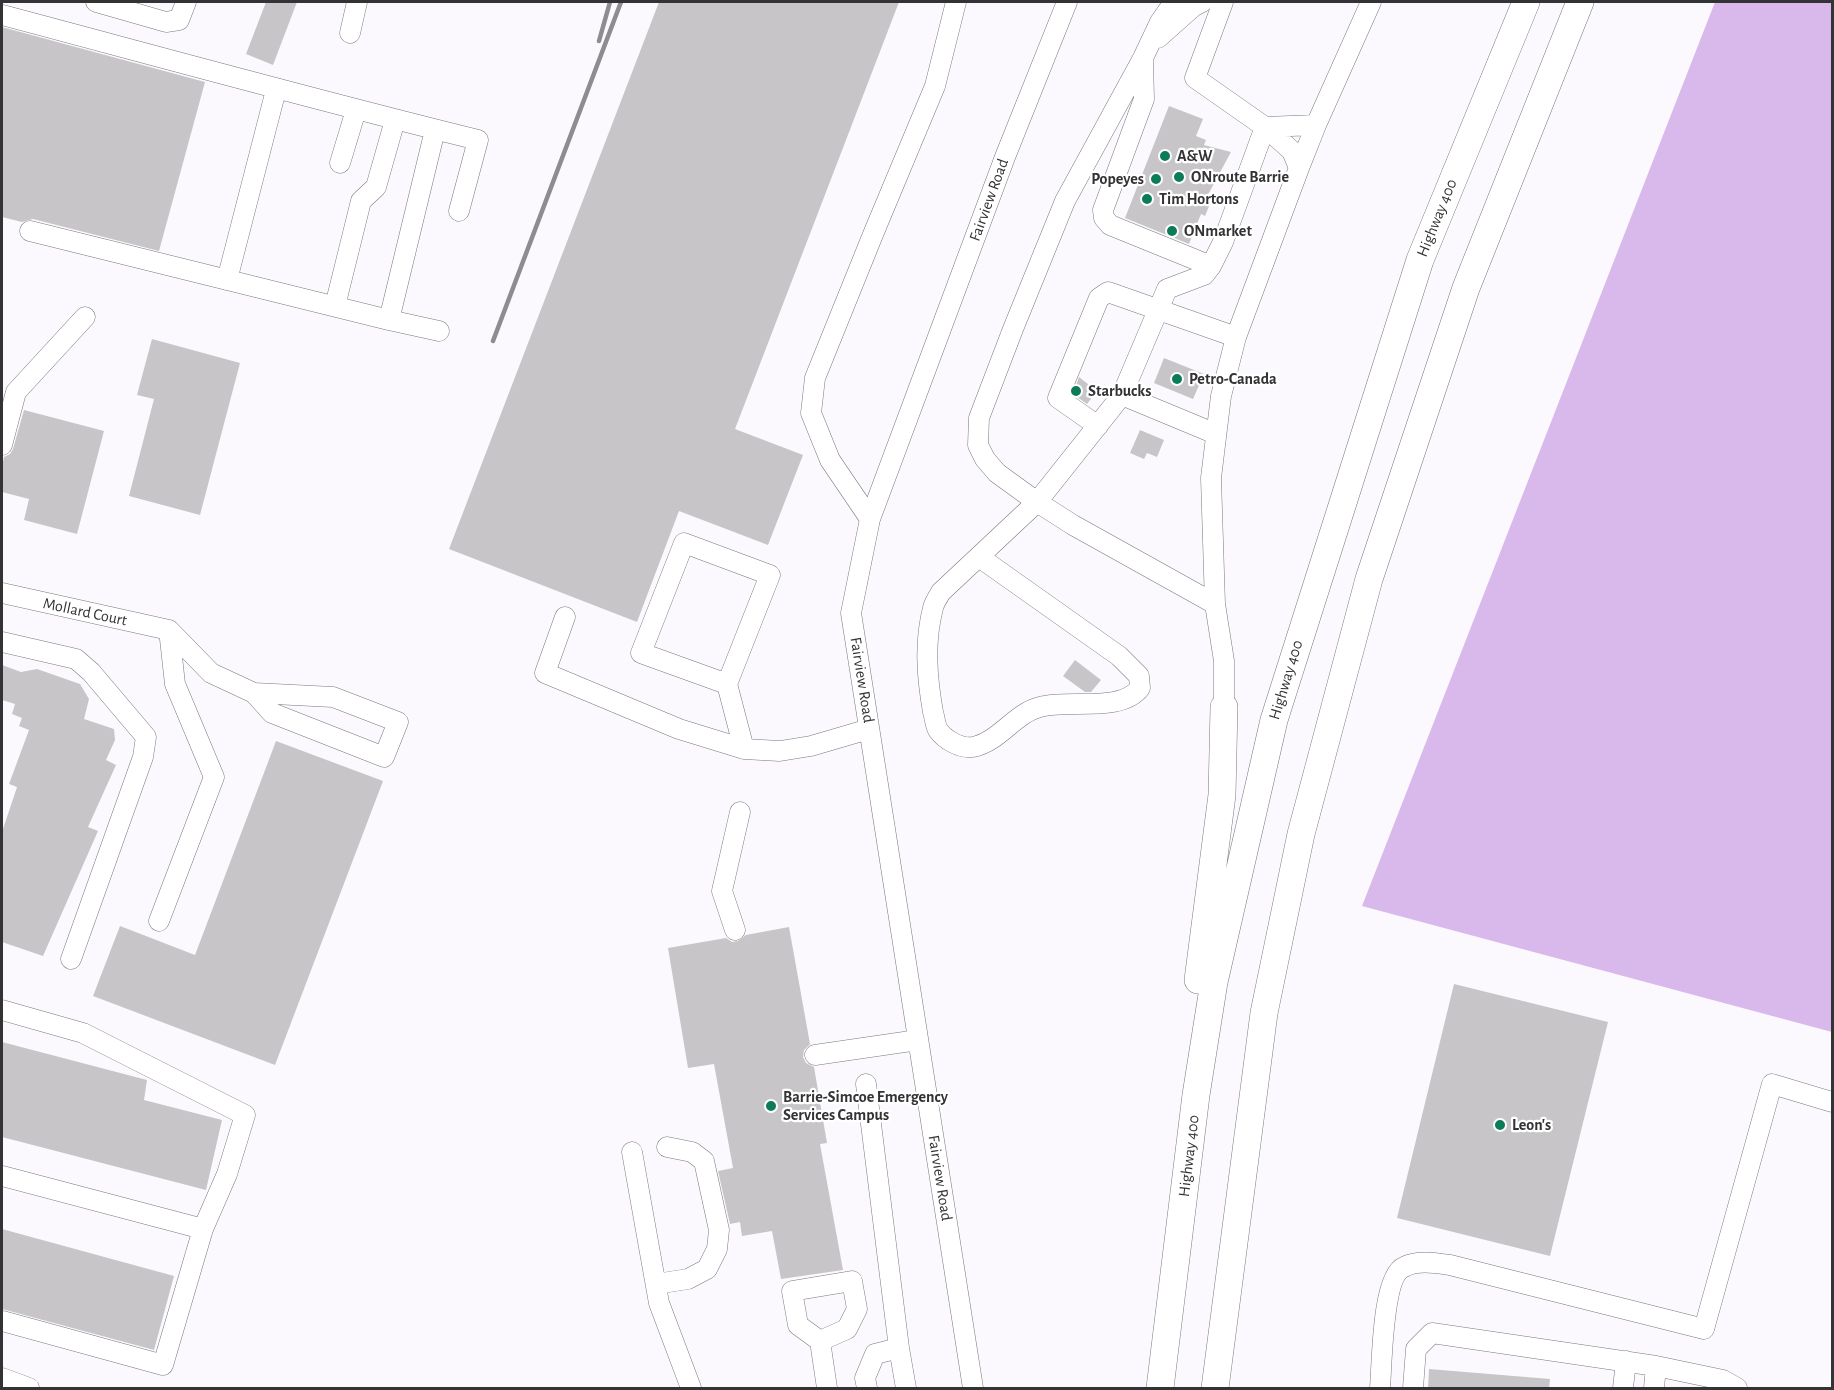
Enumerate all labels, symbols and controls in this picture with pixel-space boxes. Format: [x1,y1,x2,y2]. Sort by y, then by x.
place label: A&W [1177,146,1212,166]
marker: A&W [1158,149,1172,163]
street label: Fairview Road [965,156,1013,244]
place label: ONroute Barrie [1191,167,1289,187]
place label: Popeyes [1091,169,1144,189]
marker: ONroute Barrie [1172,170,1186,184]
marker: Popeyes [1149,172,1163,186]
street label: Highway 400 [1413,176,1461,260]
place label: Tim Hortons [1159,189,1239,209]
marker: Tim Hortons [1140,192,1154,206]
place label: ONmarket [1184,221,1252,241]
marker: ONmarket [1165,224,1179,238]
place label: Petro-Canada [1189,369,1277,389]
marker: Petro-Canada [1170,372,1184,386]
place label: Starbucks [1088,381,1151,401]
marker: Starbucks [1069,384,1083,398]
street label: Mollard Court [41,594,129,630]
street label: Fairview Road [846,636,878,724]
street label: Highway 400 [1265,638,1307,722]
place label: Barrie-Simcoe Emergency Services Campus [783,1087,948,1125]
marker: Barrie-Simcoe Emergency Services Campus [764,1099,778,1113]
street label: Highway 400 [1174,1114,1204,1198]
place label: Leon's [1512,1115,1551,1135]
marker: Leon's [1493,1118,1507,1132]
street label: Fairview Road [924,1134,956,1222]

